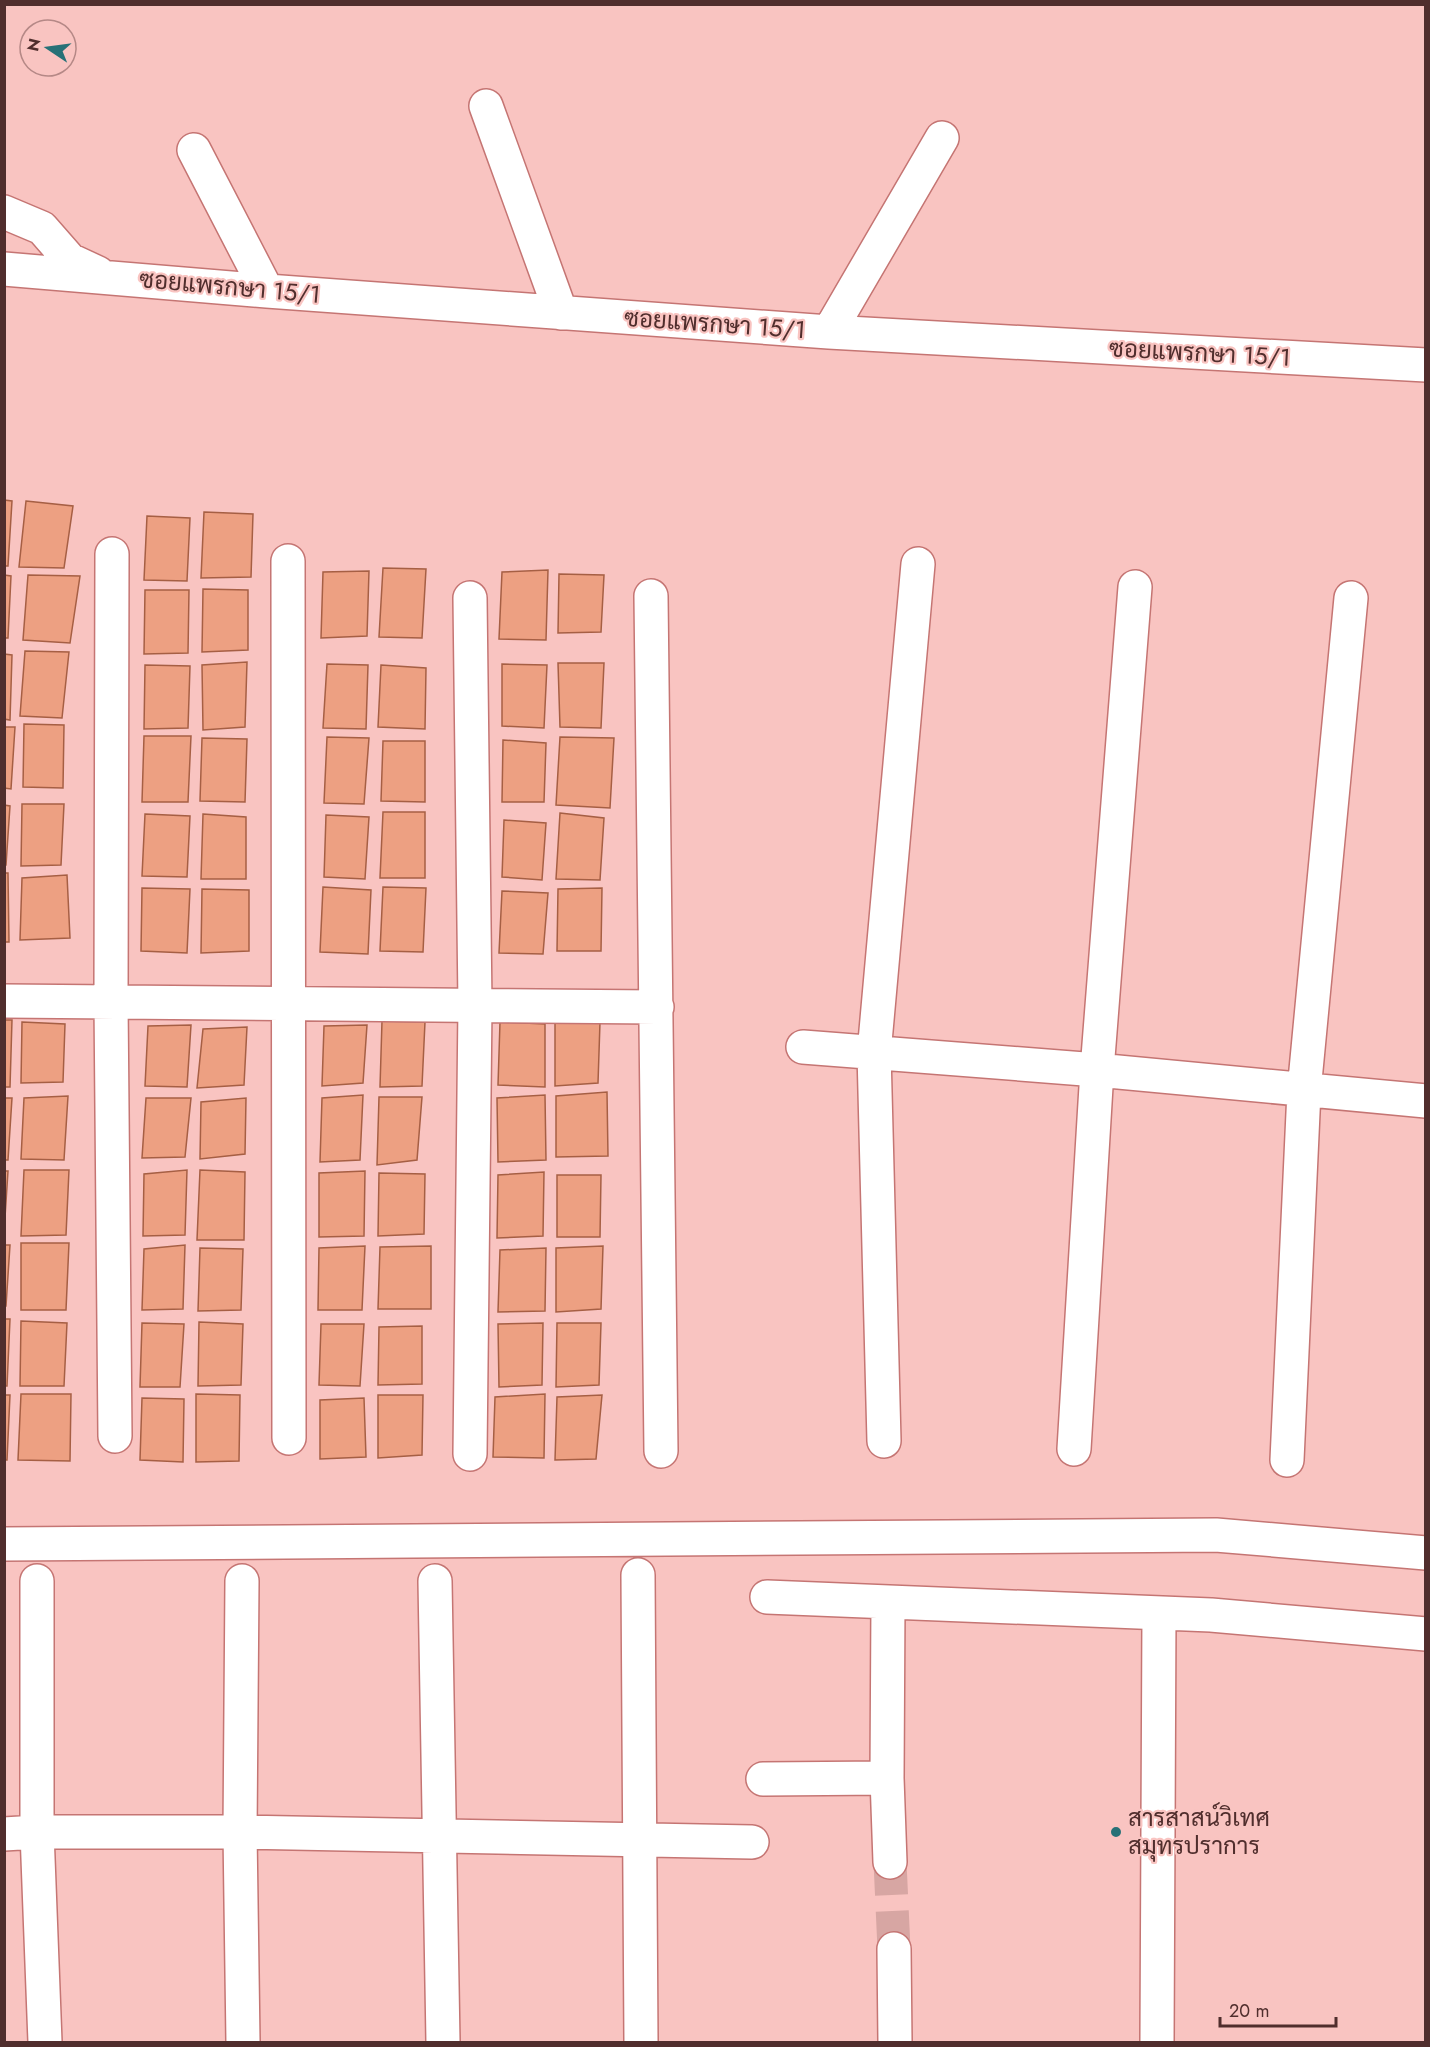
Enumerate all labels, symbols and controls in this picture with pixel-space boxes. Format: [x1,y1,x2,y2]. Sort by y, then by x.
north arrow [18,18,78,78]
text: N [21,36,47,54]
street label: ซอยแพรกษา 15/1 [138,261,322,312]
street label: ซอยแพรกษา 15/1 [623,300,807,347]
street label: ซอยแพรกษา 15/1 [1108,330,1292,375]
place label: สารสาสน์วิเทศ สมุทรปราการ [1128,1800,1270,1863]
marker: สารสาสน์วิเทศ สมุทรปราการ [1109,1825,1123,1839]
scale bar [1220,1990,1336,2028]
text: 20 m [1229,1998,1269,2024]

